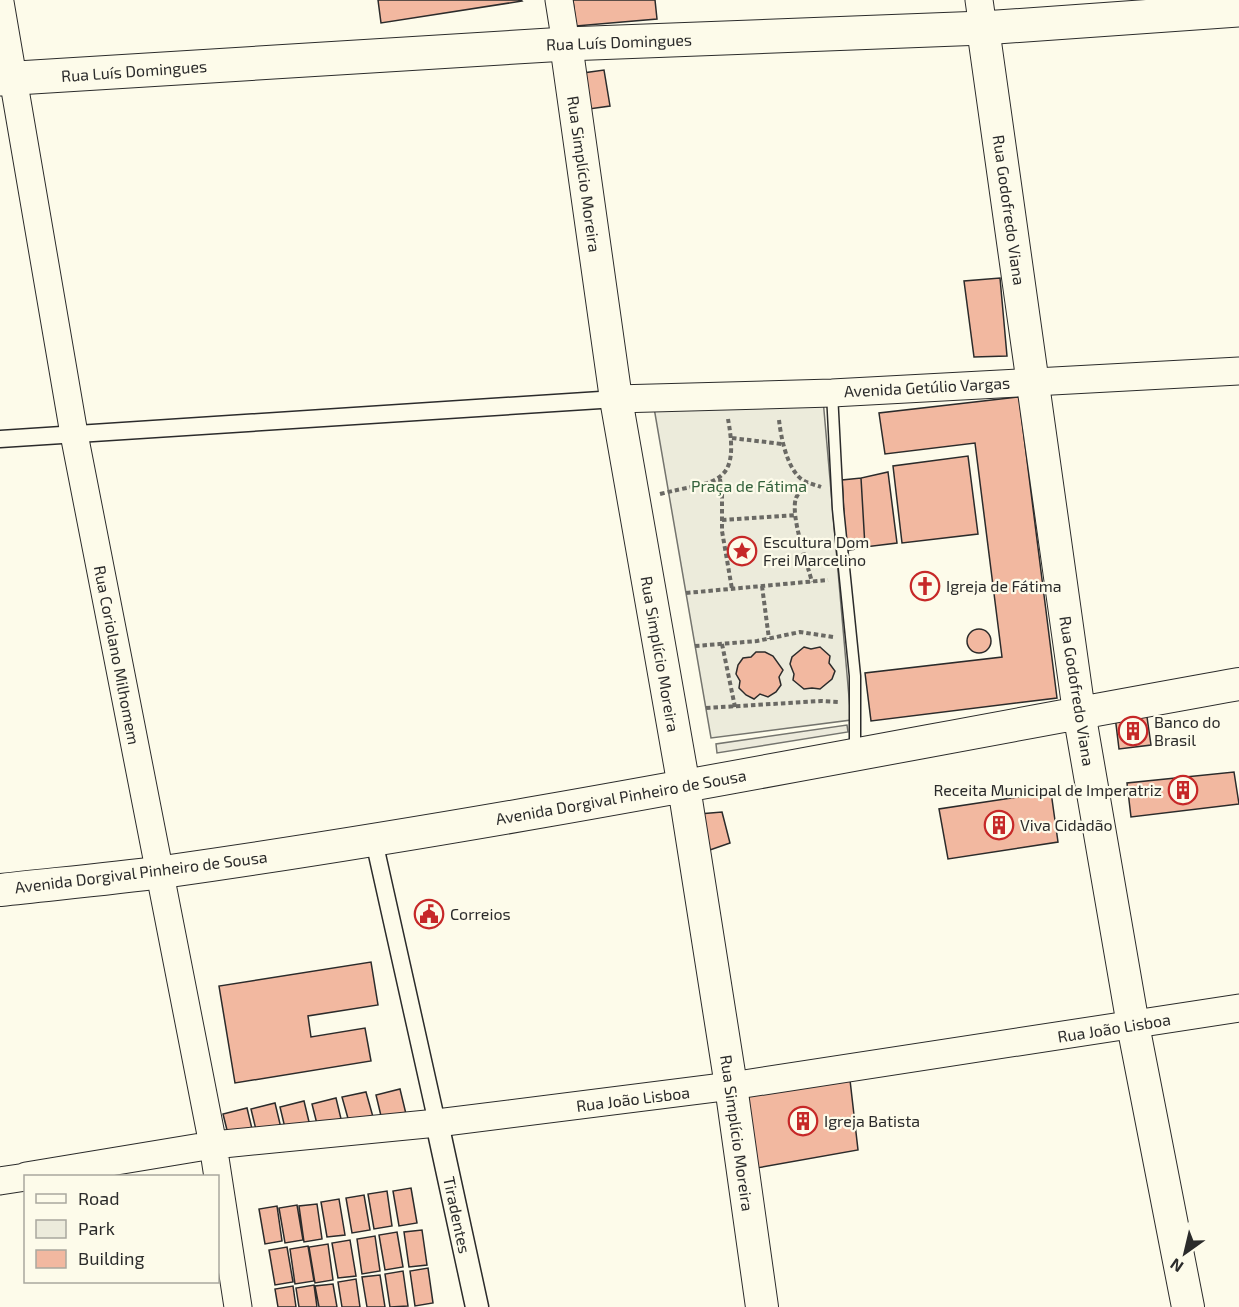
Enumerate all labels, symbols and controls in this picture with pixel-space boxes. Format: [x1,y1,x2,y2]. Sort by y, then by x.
street label: Rua Luís Domingues [546,29,692,54]
street label: Rua Luís Domingues [60,56,208,85]
street label: Rua Simplício Moreira [564,94,605,253]
street label: Rua Godofredo Viana [990,134,1029,286]
street label: Avenida Getúlio Vargas [843,373,1011,400]
park label: Praça de Fátima [691,476,807,496]
place label: Escultura Dom Frei Marcelino [763,532,869,569]
place icon: Escultura Dom Frei Marcelino [726,535,758,567]
street label: Rua Coriolano Milhomem [91,564,144,746]
church icon: Igreja de Fátima [909,570,941,602]
street label: Rua Simplício Moreira [637,575,684,733]
place label: Igreja de Fátima [946,576,1062,596]
street label: Rua Godofredo Viana [1056,615,1099,767]
place label: Banco do Brasil [1154,712,1221,749]
building icon: Banco do Brasil [1117,715,1149,747]
street label: Avenida Dorgival Pinheiro de Sousa [494,765,748,828]
building icon: Receita Municipal de Imperatriz [1167,774,1199,806]
place label: Receita Municipal de Imperatriz [933,780,1162,799]
building icon: Viva Cidadão [983,809,1015,841]
place label: Viva Cidadão [1020,815,1113,834]
street label: Avenida Dorgival Pinheiro de Sousa [14,847,268,896]
public building icon: Correios [413,898,445,930]
place label: Correios [450,904,511,923]
street label: Rua João Lisboa [1056,1009,1172,1046]
street label: Rua Simplício Moreira [717,1053,758,1212]
street label: Rua João Lisboa [575,1082,691,1115]
building icon: Igreja Batista [787,1105,819,1137]
place label: Igreja Batista [824,1111,920,1131]
legend [24,1175,219,1283]
street label: Tiradentes [440,1175,475,1255]
text: Road [78,1187,119,1209]
text: Park [78,1217,115,1239]
north arrow [1155,1223,1215,1283]
text: Building [78,1247,145,1269]
text: N [1166,1255,1186,1277]

